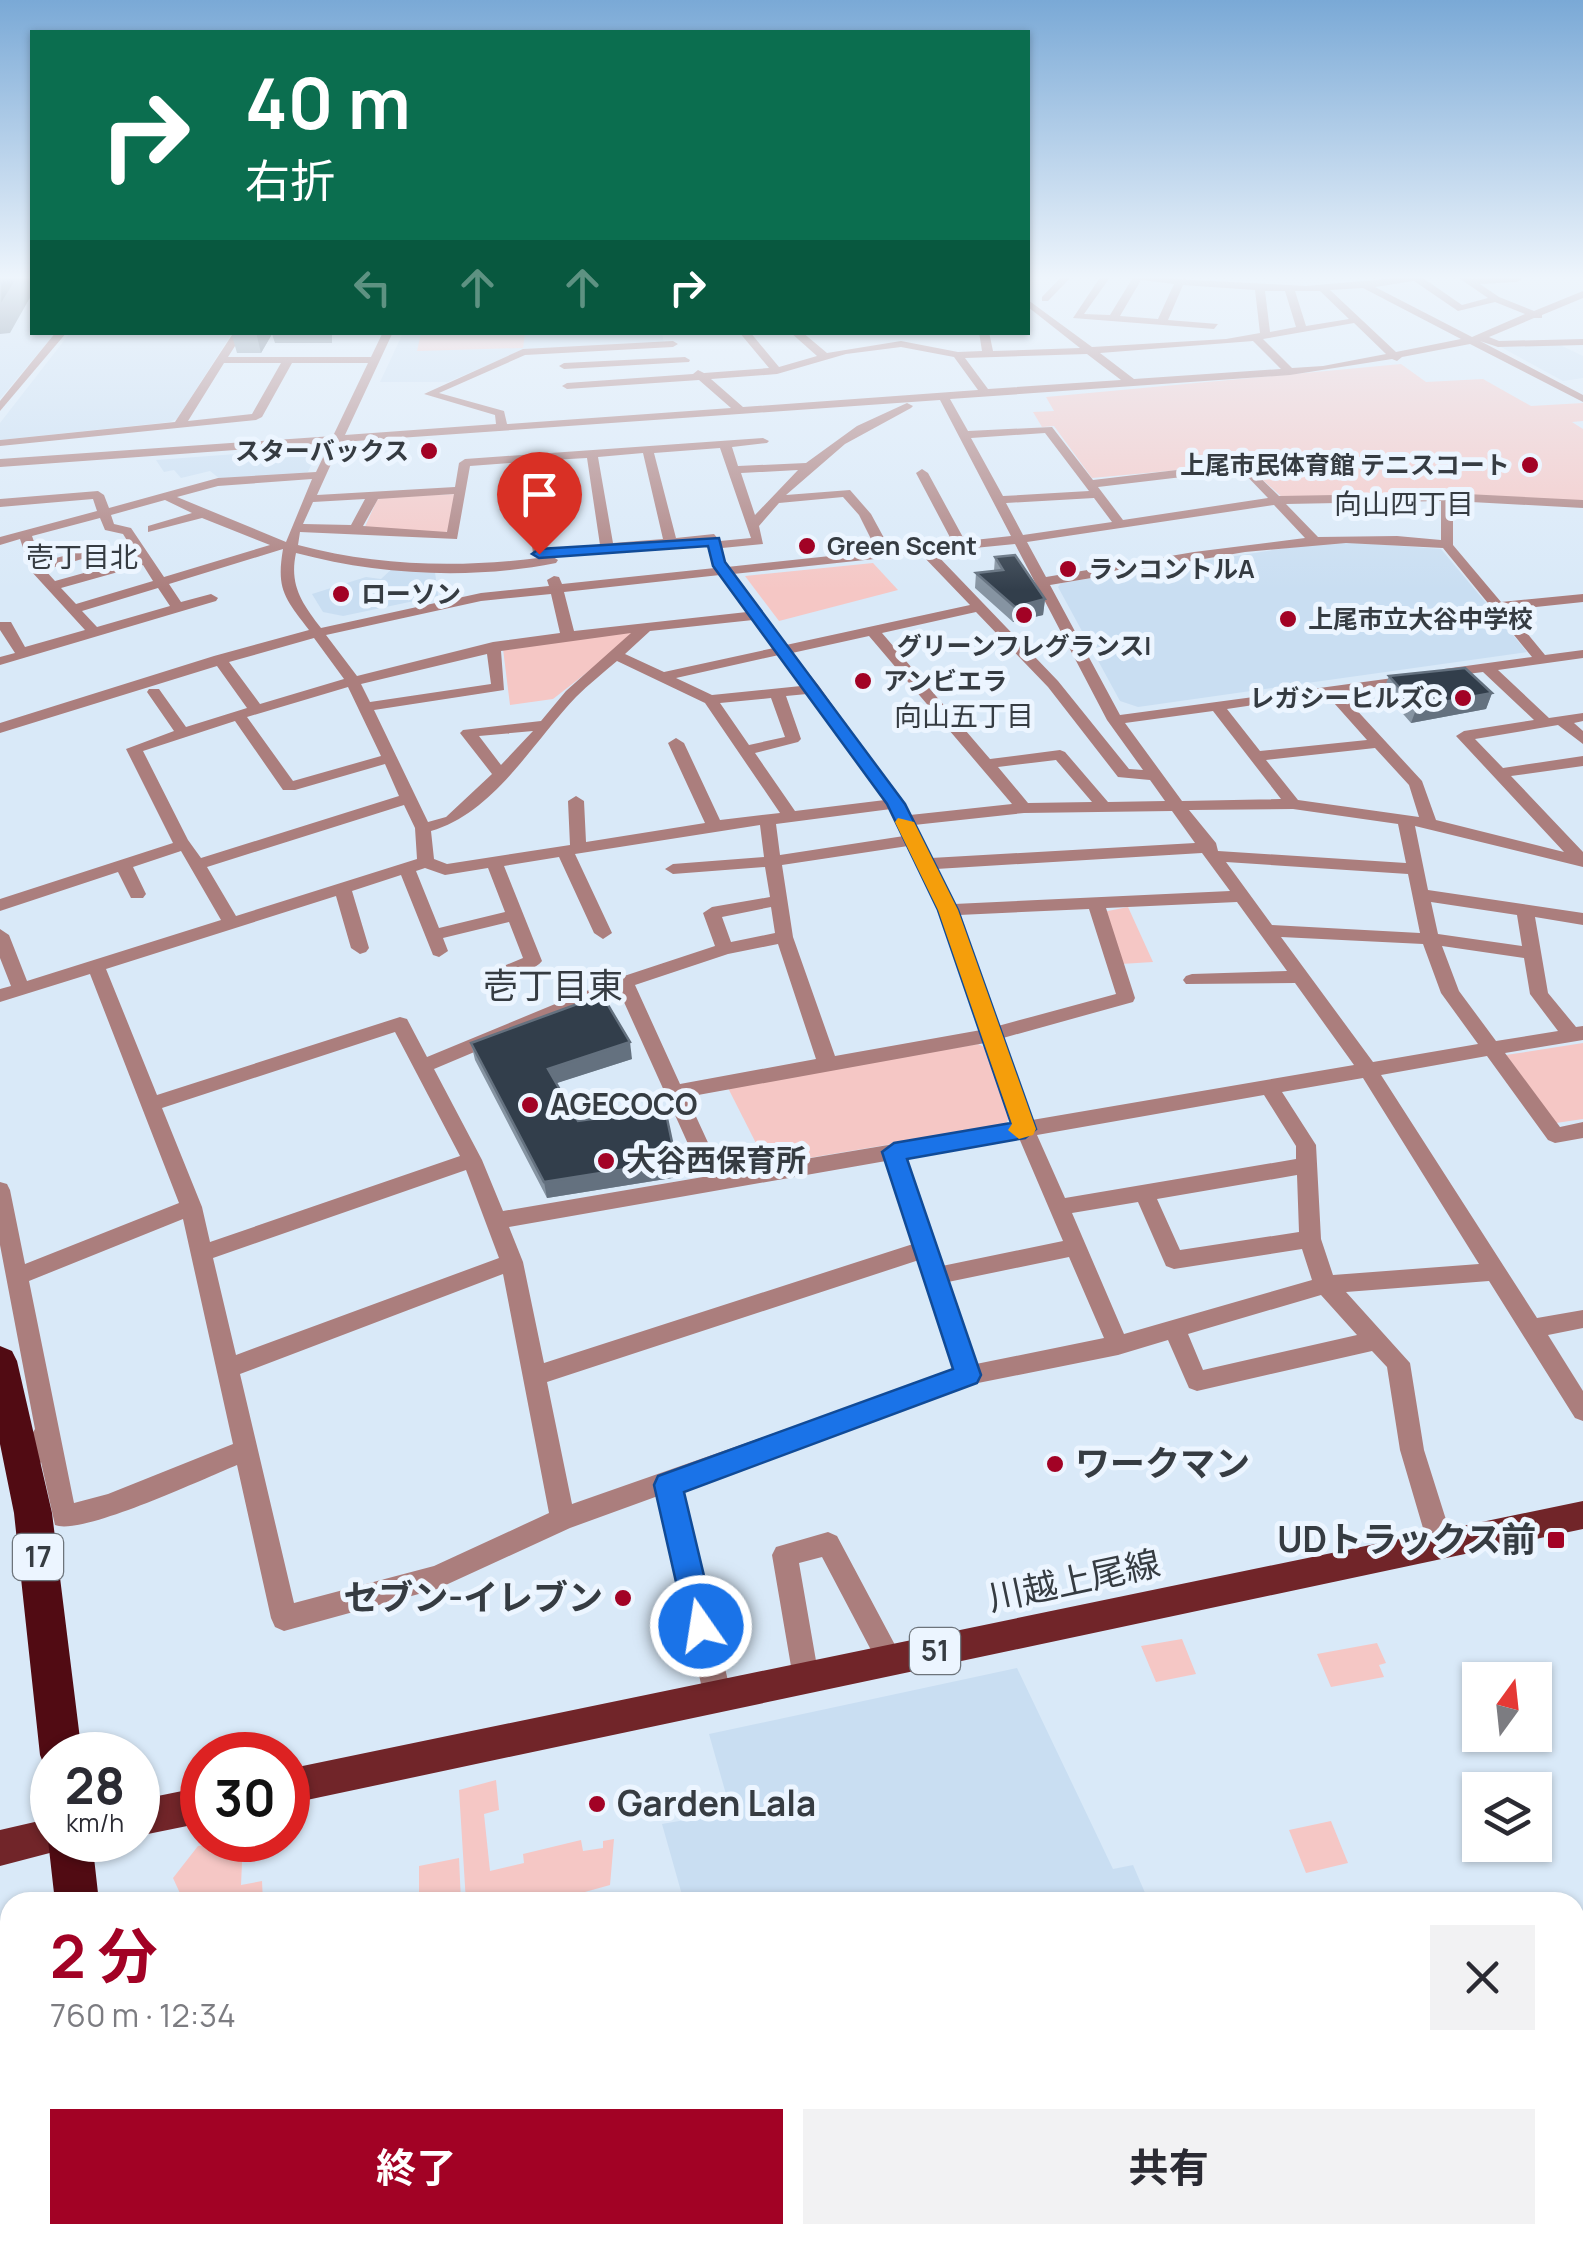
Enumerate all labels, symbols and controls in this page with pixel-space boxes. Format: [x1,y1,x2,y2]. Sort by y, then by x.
text: 40 m [245,54,411,150]
icon: right [80,70,210,200]
text: 右折 [245,149,335,211]
icon: left [345,260,400,315]
icon: ahead [450,260,505,315]
icon: ahead [555,260,610,315]
icon: right [660,260,715,315]
place label: スターバックス [235,433,409,468]
marker: スターバックス [418,440,440,462]
place label: 上尾市民体育館 テニスコート [1180,447,1510,482]
pin [497,452,582,555]
marker: 上尾市民体育館 テニスコート [1519,454,1541,476]
icon: arrive [512,467,567,522]
district label: 向山四丁目 [1334,484,1474,522]
place label: Green Scent [827,528,977,563]
marker: Green Scent [796,535,818,557]
district label: 壱丁目北 [26,537,138,575]
place label: ランコントルA [1088,551,1255,586]
marker: ランコントルA [1057,558,1079,580]
place label: ローソン [361,576,461,611]
marker: ローソン [330,583,352,605]
place label: 上尾市立大谷中学校 [1308,601,1533,636]
marker: グリーンフレグランスI [1013,604,1035,626]
marker: 上尾市立大谷中学校 [1277,608,1299,630]
place label: グリーンフレグランスI [897,628,1151,663]
place label: アンビエラ [883,663,1007,698]
marker: アンビエラ [852,670,874,692]
place label: レガシーヒルズC [1250,680,1443,715]
marker: レガシーヒルズC [1452,687,1474,709]
district label: 向山五丁目 [894,696,1034,734]
district label: 壱丁目東 [483,961,623,1009]
place label: AGECOCO [550,1083,698,1124]
marker: AGECOCO [519,1094,541,1116]
place label: 大谷西保育所 [626,1139,806,1180]
marker: 大谷西保育所 [595,1150,617,1172]
place label: ワークマン [1075,1439,1250,1487]
marker: ワークマン [1044,1453,1066,1475]
place label: UDトラックス前 [1277,1515,1536,1563]
marker: UDトラックス前 [1545,1529,1567,1551]
road number: 17 [13,1534,63,1580]
street label: 川越上尾線 [983,1538,1164,1622]
place label: セブン-イレブン [343,1573,603,1621]
position arrow [649,1574,753,1678]
marker: セブン-イレブン [612,1587,634,1609]
road number: 51 [910,1628,960,1674]
north arrow [1462,1662,1552,1752]
map controls [1462,1662,1552,1862]
speed limit sign: 30 [180,1732,310,1862]
text: 28 [65,1751,125,1819]
button: layers [1462,1772,1552,1862]
place label: Garden Lala [617,1779,816,1827]
marker: Garden Lala [586,1793,608,1815]
text: km/h [66,1805,124,1840]
text: 2 分 [50,1914,158,1996]
button: close [1430,1925,1535,2030]
text: 760 m · 12:34 [50,1993,236,2037]
button: 終了 [50,2109,783,2224]
button: 共有 [803,2109,1535,2224]

